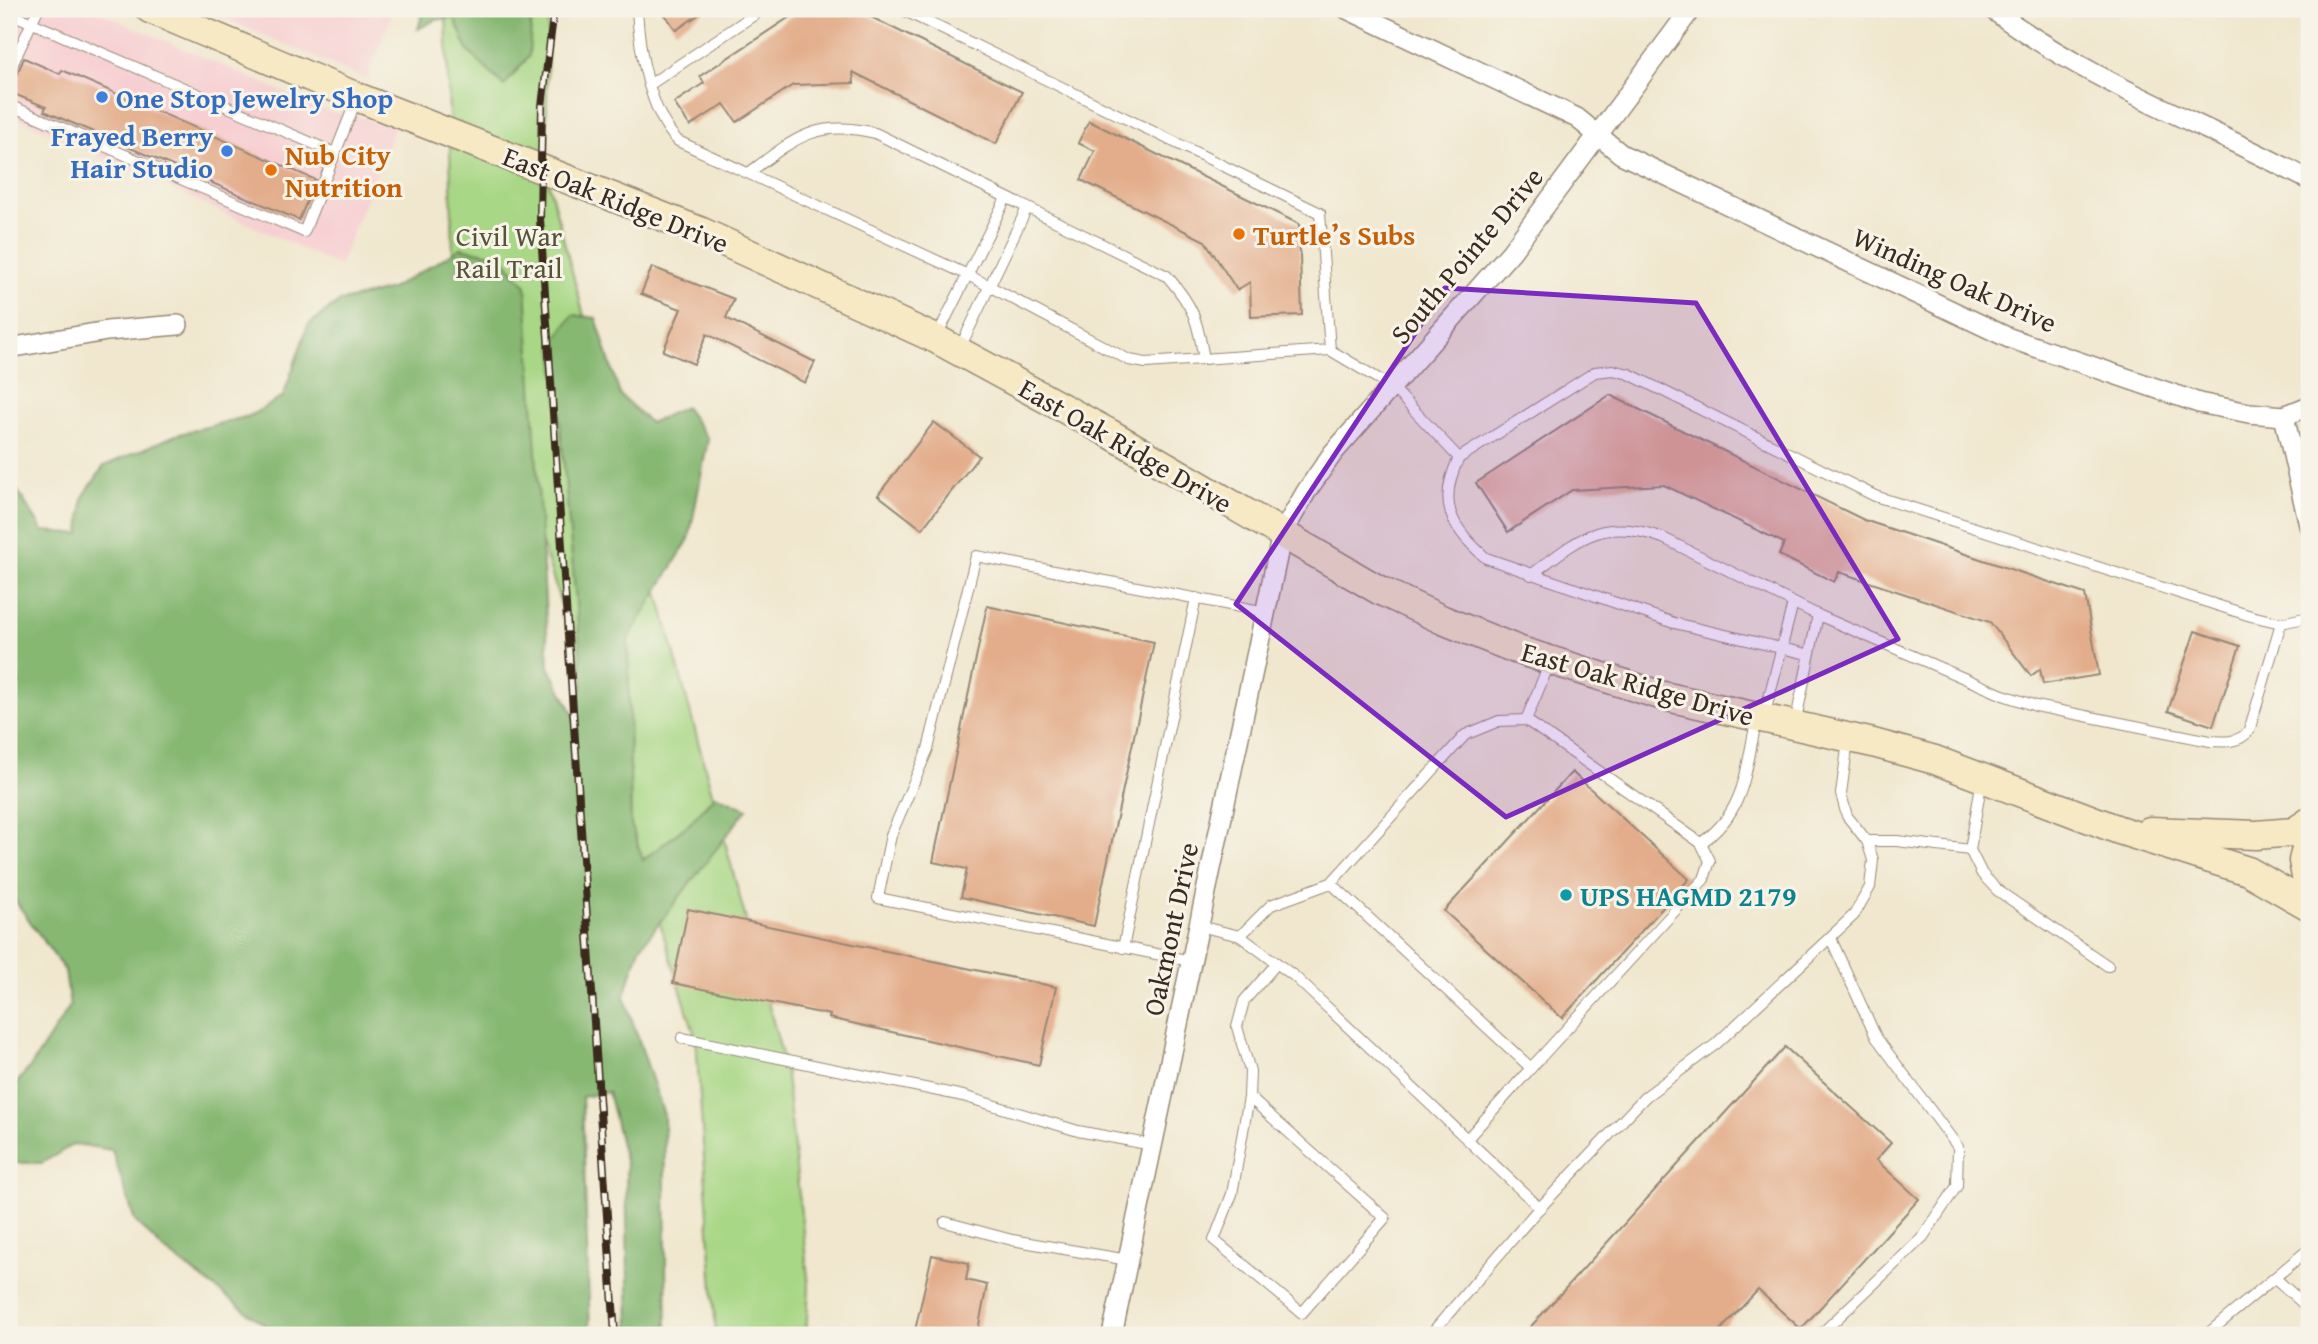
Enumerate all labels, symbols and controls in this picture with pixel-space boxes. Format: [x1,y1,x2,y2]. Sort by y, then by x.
place label: One Stop Jewelry Shop [116,77,393,118]
marker: One Stop Jewelry Shop [94,89,110,105]
place label: Frayed Berry Hair Studio [51,115,214,188]
place label: Nub City Nutrition [285,134,403,207]
street label: East Oak Ridge Drive [497,135,735,263]
marker: Frayed Berry Hair Studio [219,143,235,159]
street label: South Pointe Drive [1380,158,1552,352]
marker: Nub City Nutrition [263,162,279,178]
place label: Turtle’s Subs [1253,214,1415,255]
park label: Civil War Rail Trail [455,215,563,288]
street label: Winding Oak Drive [1846,216,2064,342]
marker: Turtle’s Subs [1231,226,1247,242]
street label: East Oak Ridge Drive [1012,367,1240,523]
street label: East Oak Ridge Drive [1517,630,1759,736]
street label: Oakmont Drive [1132,839,1208,1019]
place label: UPS HAGMD 2179 [1580,875,1796,916]
marker: UPS HAGMD 2179 [1558,887,1574,903]

